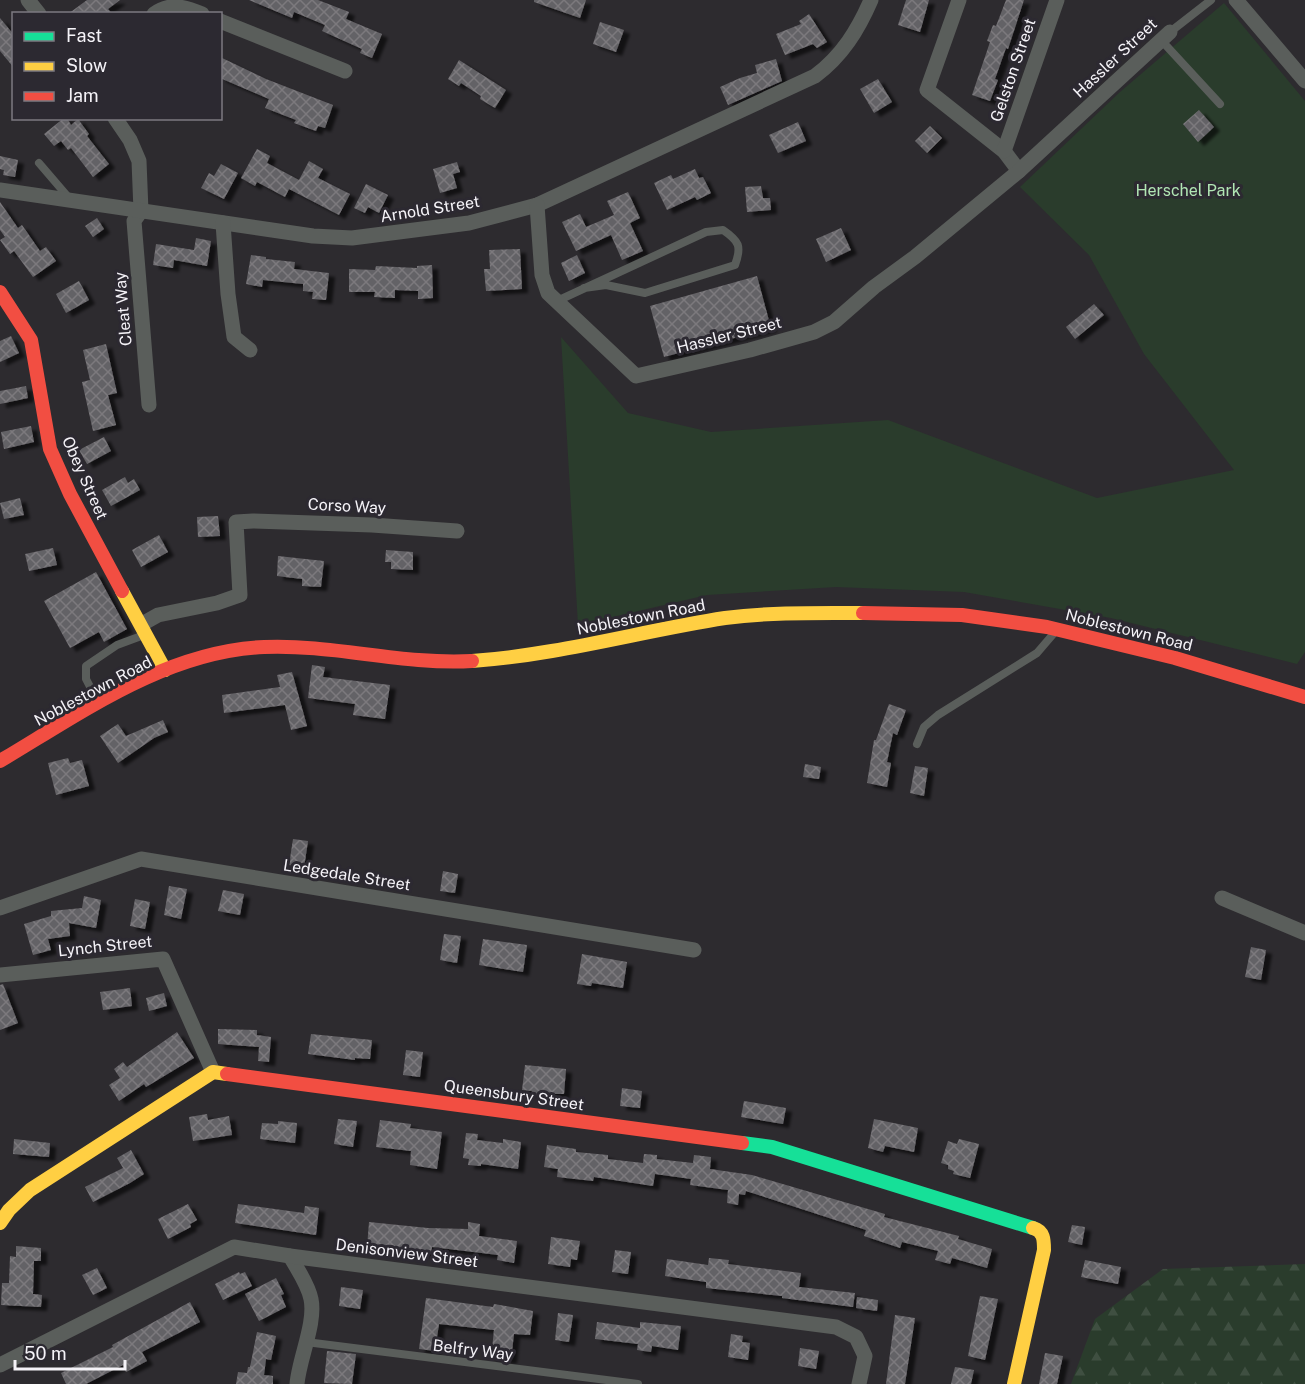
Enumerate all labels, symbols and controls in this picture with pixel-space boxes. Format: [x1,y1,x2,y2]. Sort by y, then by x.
legend [12,12,222,120]
street label: Hassler Street [1069,14,1161,102]
street label: Gelston Street [986,16,1040,124]
text: Fast [66,25,102,46]
text: Slow [66,55,107,76]
text: Jam [66,85,99,106]
park label: Herschel Park [1135,181,1241,200]
street label: Arnold Street [379,192,481,226]
street label: Cleat Way [110,271,136,347]
street label: Hassler Street [675,313,783,357]
street label: Obey Street [58,433,112,523]
street label: Corso Way [307,494,387,518]
street label: Noblestown Road [575,595,707,639]
street label: Noblestown Road [1063,605,1195,655]
street label: Noblestown Road [31,652,155,730]
street label: Ledgedale Street [282,856,412,894]
street label: Lynch Street [57,932,153,960]
street label: Queensbury Street [443,1076,585,1114]
street label: Denisonview Street [335,1235,479,1271]
scale bar [15,1333,124,1371]
street label: Belfry Way [432,1336,515,1364]
text: 50 m [24,1343,67,1364]

